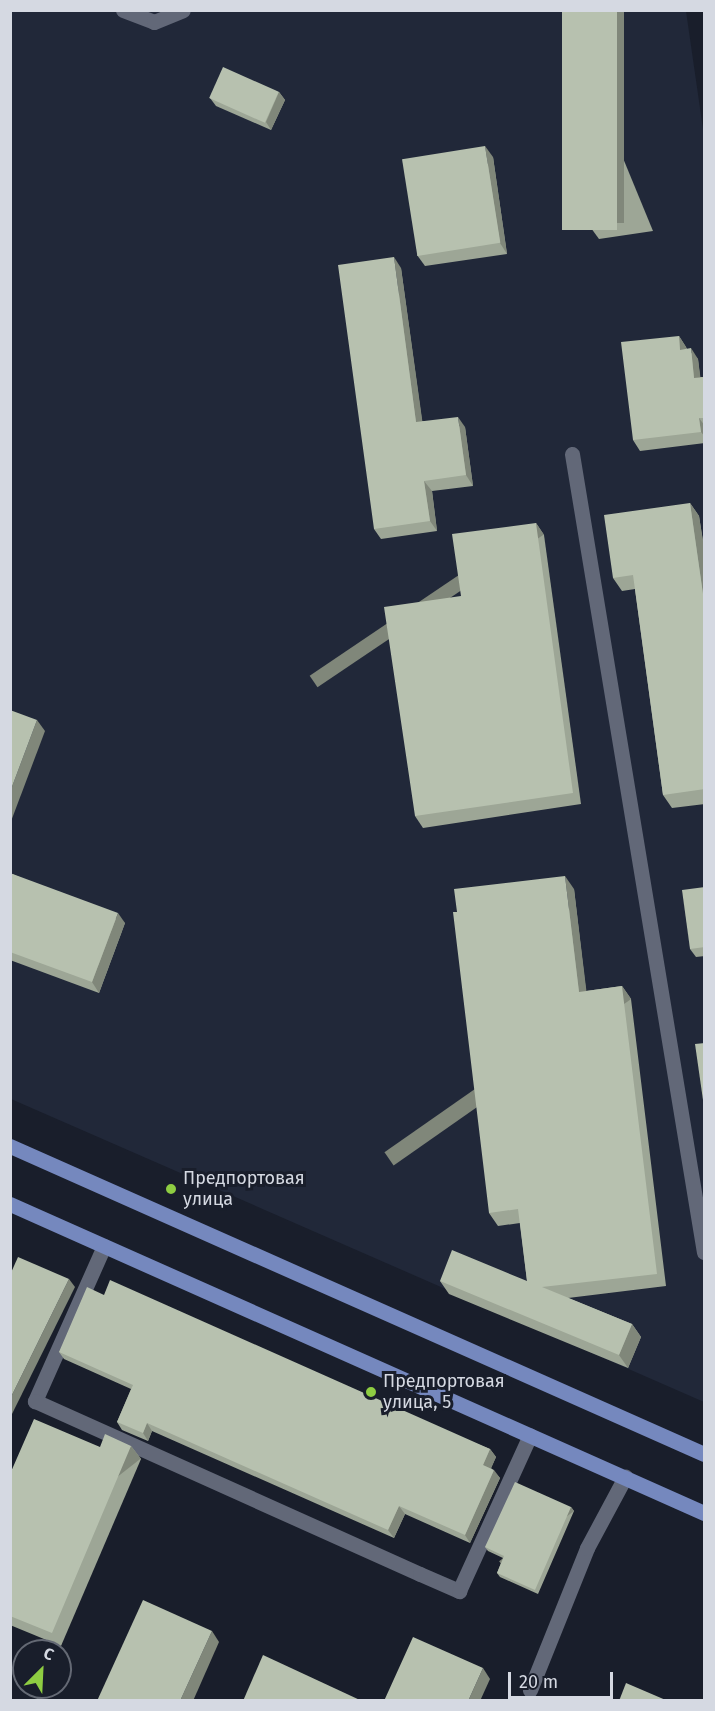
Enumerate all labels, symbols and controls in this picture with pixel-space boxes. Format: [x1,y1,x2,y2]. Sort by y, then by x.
place label: Предпортовая улица [183,1168,305,1210]
marker: Предпортовая улица [164,1182,178,1196]
place label: Предпортовая улица, 5 [383,1371,505,1414]
marker: Предпортовая улица, 5 [364,1385,378,1399]
north arrow [12,1639,72,1699]
text: С [41,1643,57,1664]
scale bar [511,1660,616,1698]
text: 20 m [519,1671,558,1693]

